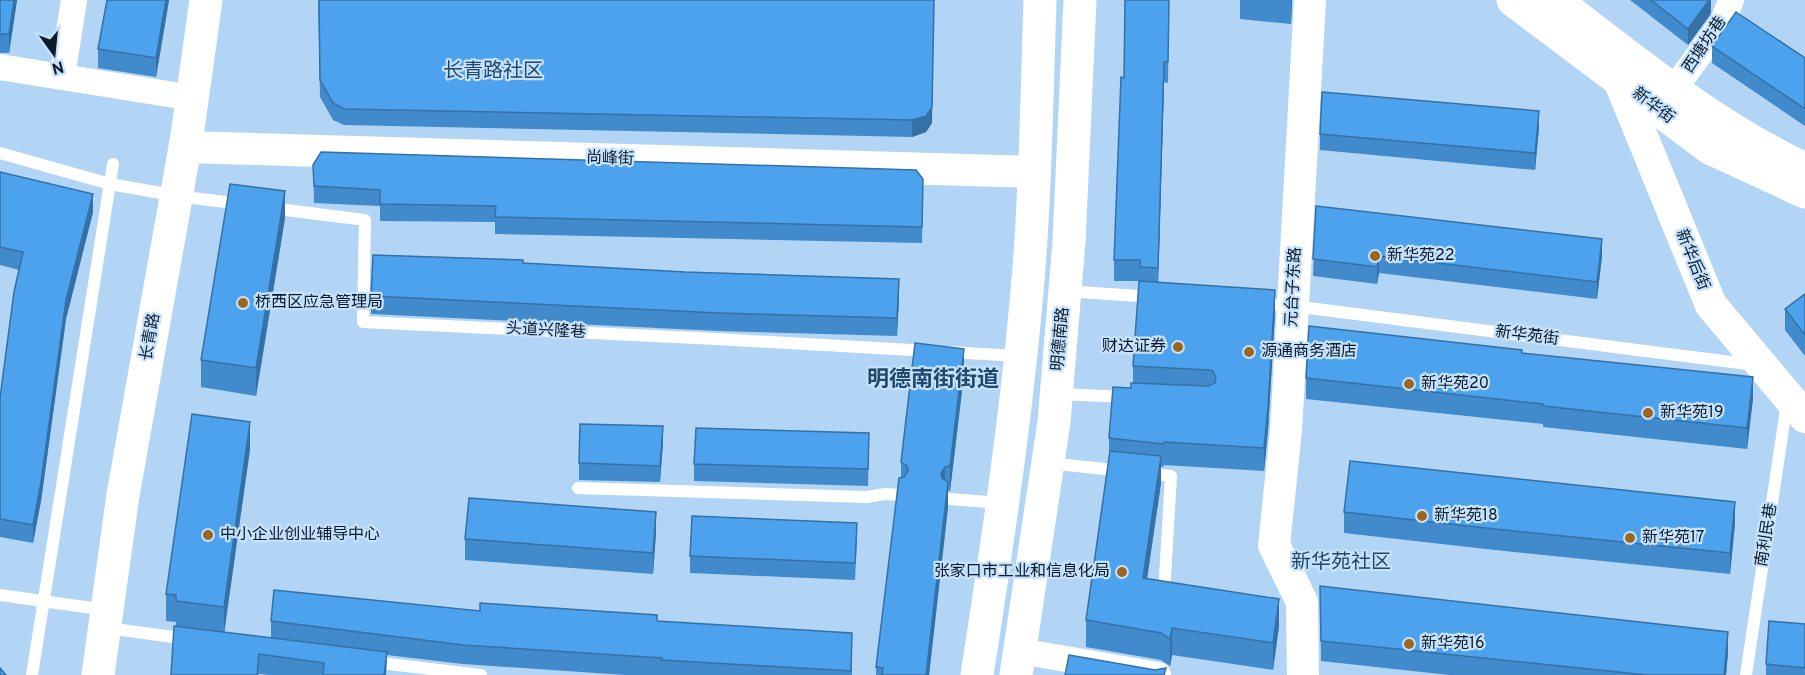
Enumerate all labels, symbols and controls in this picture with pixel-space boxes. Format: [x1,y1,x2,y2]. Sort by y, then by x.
street label: 西塘坊巷 [1679,13,1731,77]
north arrow [24,24,84,84]
text: N [49,55,66,78]
district label: 长青路社区 [443,59,543,85]
street label: 新华街 [1628,84,1678,128]
street label: 尚峰街 [586,148,634,170]
street label: 新华后街 [1671,227,1713,293]
place label: 新华苑22 [1387,246,1455,266]
street label: 元台子东路 [1282,247,1306,327]
marker: 新华苑22 [1368,249,1382,263]
place label: 桥西区应急管理局 [255,293,383,313]
marker: 桥西区应急管理局 [236,296,250,310]
street label: 明德南路 [1048,306,1074,372]
street label: 长青路 [137,312,165,362]
street label: 头道兴隆巷 [506,319,586,343]
street label: 新华苑街 [1494,322,1560,350]
place label: 财达证券 [1102,337,1166,357]
marker: 财达证券 [1171,340,1185,354]
place label: 源通商务酒店 [1261,342,1357,362]
marker: 源通商务酒店 [1242,345,1256,359]
district label: 明德南街街道 [867,367,999,394]
place label: 新华苑20 [1421,374,1489,394]
marker: 新华苑20 [1402,377,1416,391]
place label: 新华苑19 [1660,403,1724,423]
marker: 新华苑19 [1641,406,1655,420]
street label: 南利民巷 [1752,502,1782,568]
place label: 新华苑18 [1434,506,1498,526]
marker: 新华苑18 [1415,509,1429,523]
place label: 中小企业创业辅导中心 [220,525,380,545]
marker: 中小企业创业辅导中心 [201,528,215,542]
place label: 新华苑17 [1642,528,1704,548]
marker: 新华苑17 [1623,531,1637,545]
district label: 新华苑社区 [1291,550,1391,576]
place label: 张家口市工业和信息化局 [934,562,1110,582]
marker: 张家口市工业和信息化局 [1115,565,1129,579]
place label: 新华苑16 [1421,634,1485,654]
marker: 新华苑16 [1402,637,1416,651]

